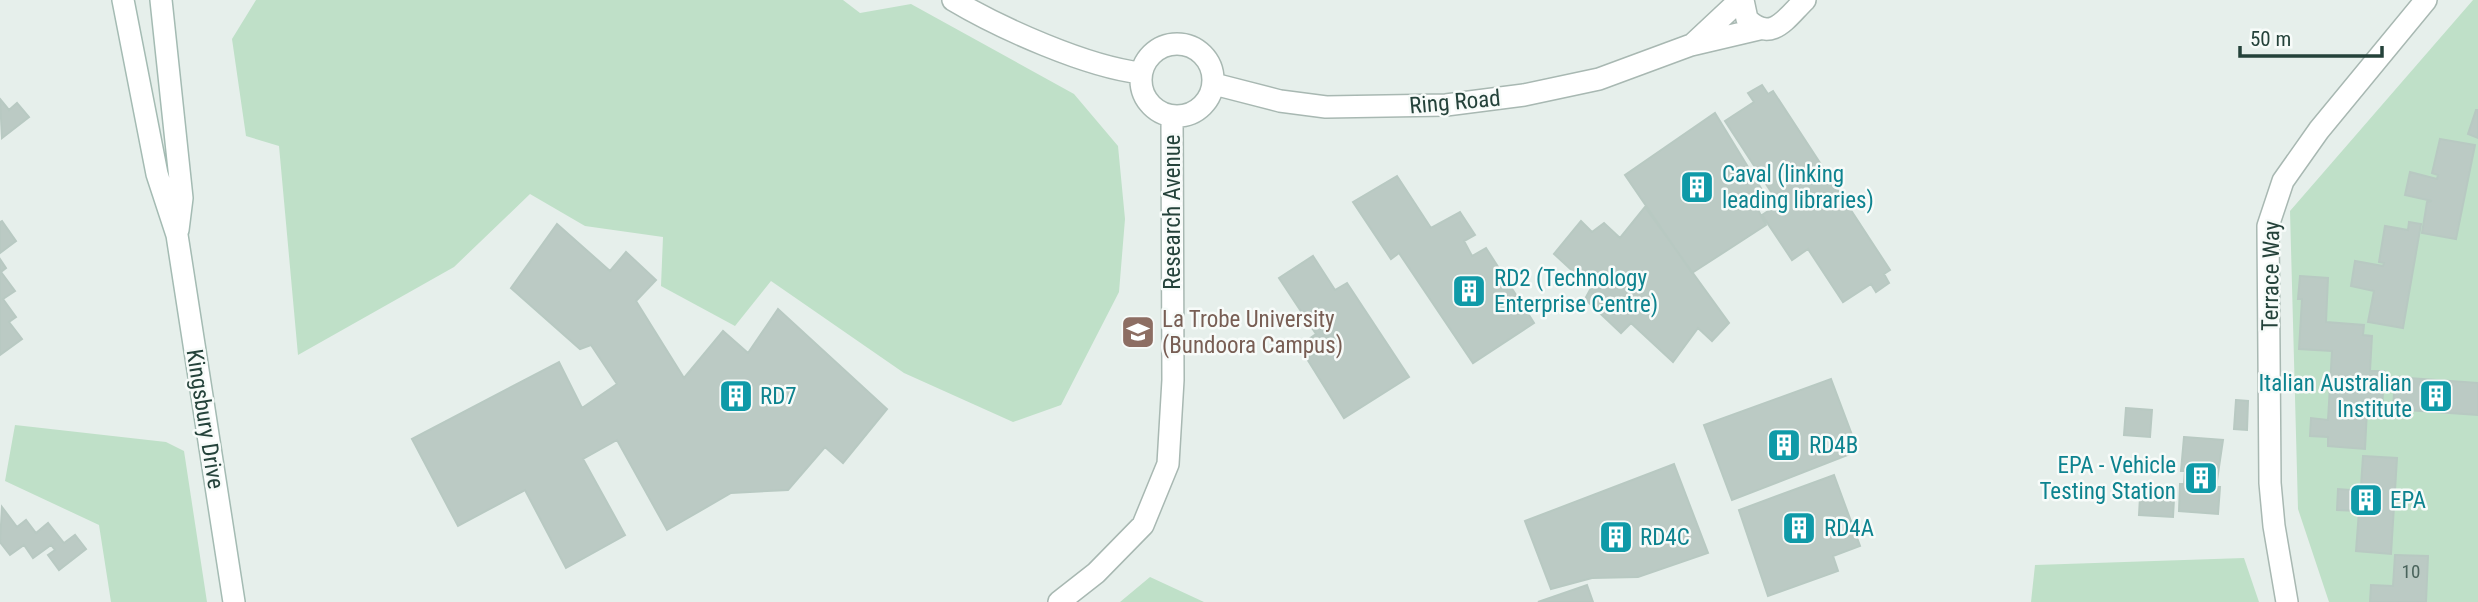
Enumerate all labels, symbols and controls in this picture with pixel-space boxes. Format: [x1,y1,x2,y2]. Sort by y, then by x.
scale bar [2240,14,2382,58]
text: 50 m [2250,27,2291,51]
street label: Ring Road [1408,85,1502,119]
street label: Research Avenue [1159,134,1186,290]
place label: Caval (linking leading libraries) [1722,161,1874,214]
building icon: Caval (linking leading libraries) [1678,168,1716,206]
street label: Terrace Way [2257,220,2285,331]
place label: RD2 (Technology Enterprise Centre) [1494,265,1658,318]
building icon: RD2 (Technology Enterprise Centre) [1450,272,1488,310]
place label: La Trobe University (Bundoora Campus) [1162,306,1343,359]
school or university icon: La Trobe University (Bundoora Campus) [1119,313,1157,351]
street label: Kingsbury Drive [181,347,229,491]
place label: Italian Australian Institute [2259,370,2412,423]
building icon: RD7 [717,377,755,415]
building icon: Italian Australian Institute [2417,377,2455,415]
place label: RD7 [760,383,797,410]
building icon: RD4B [1765,426,1803,464]
place label: RD4B [1809,432,1858,459]
place label: EPA - Vehicle Testing Station [2040,452,2176,505]
building icon: EPA - Vehicle Testing Station [2182,459,2220,497]
building icon: EPA [2347,481,2385,519]
place label: EPA [2390,487,2426,514]
building icon: RD4A [1780,509,1818,547]
place label: RD4A [1824,515,1874,542]
building icon: RD4C [1597,518,1635,556]
place label: RD4C [1640,524,1690,551]
house number: 10 [2402,560,2420,583]

